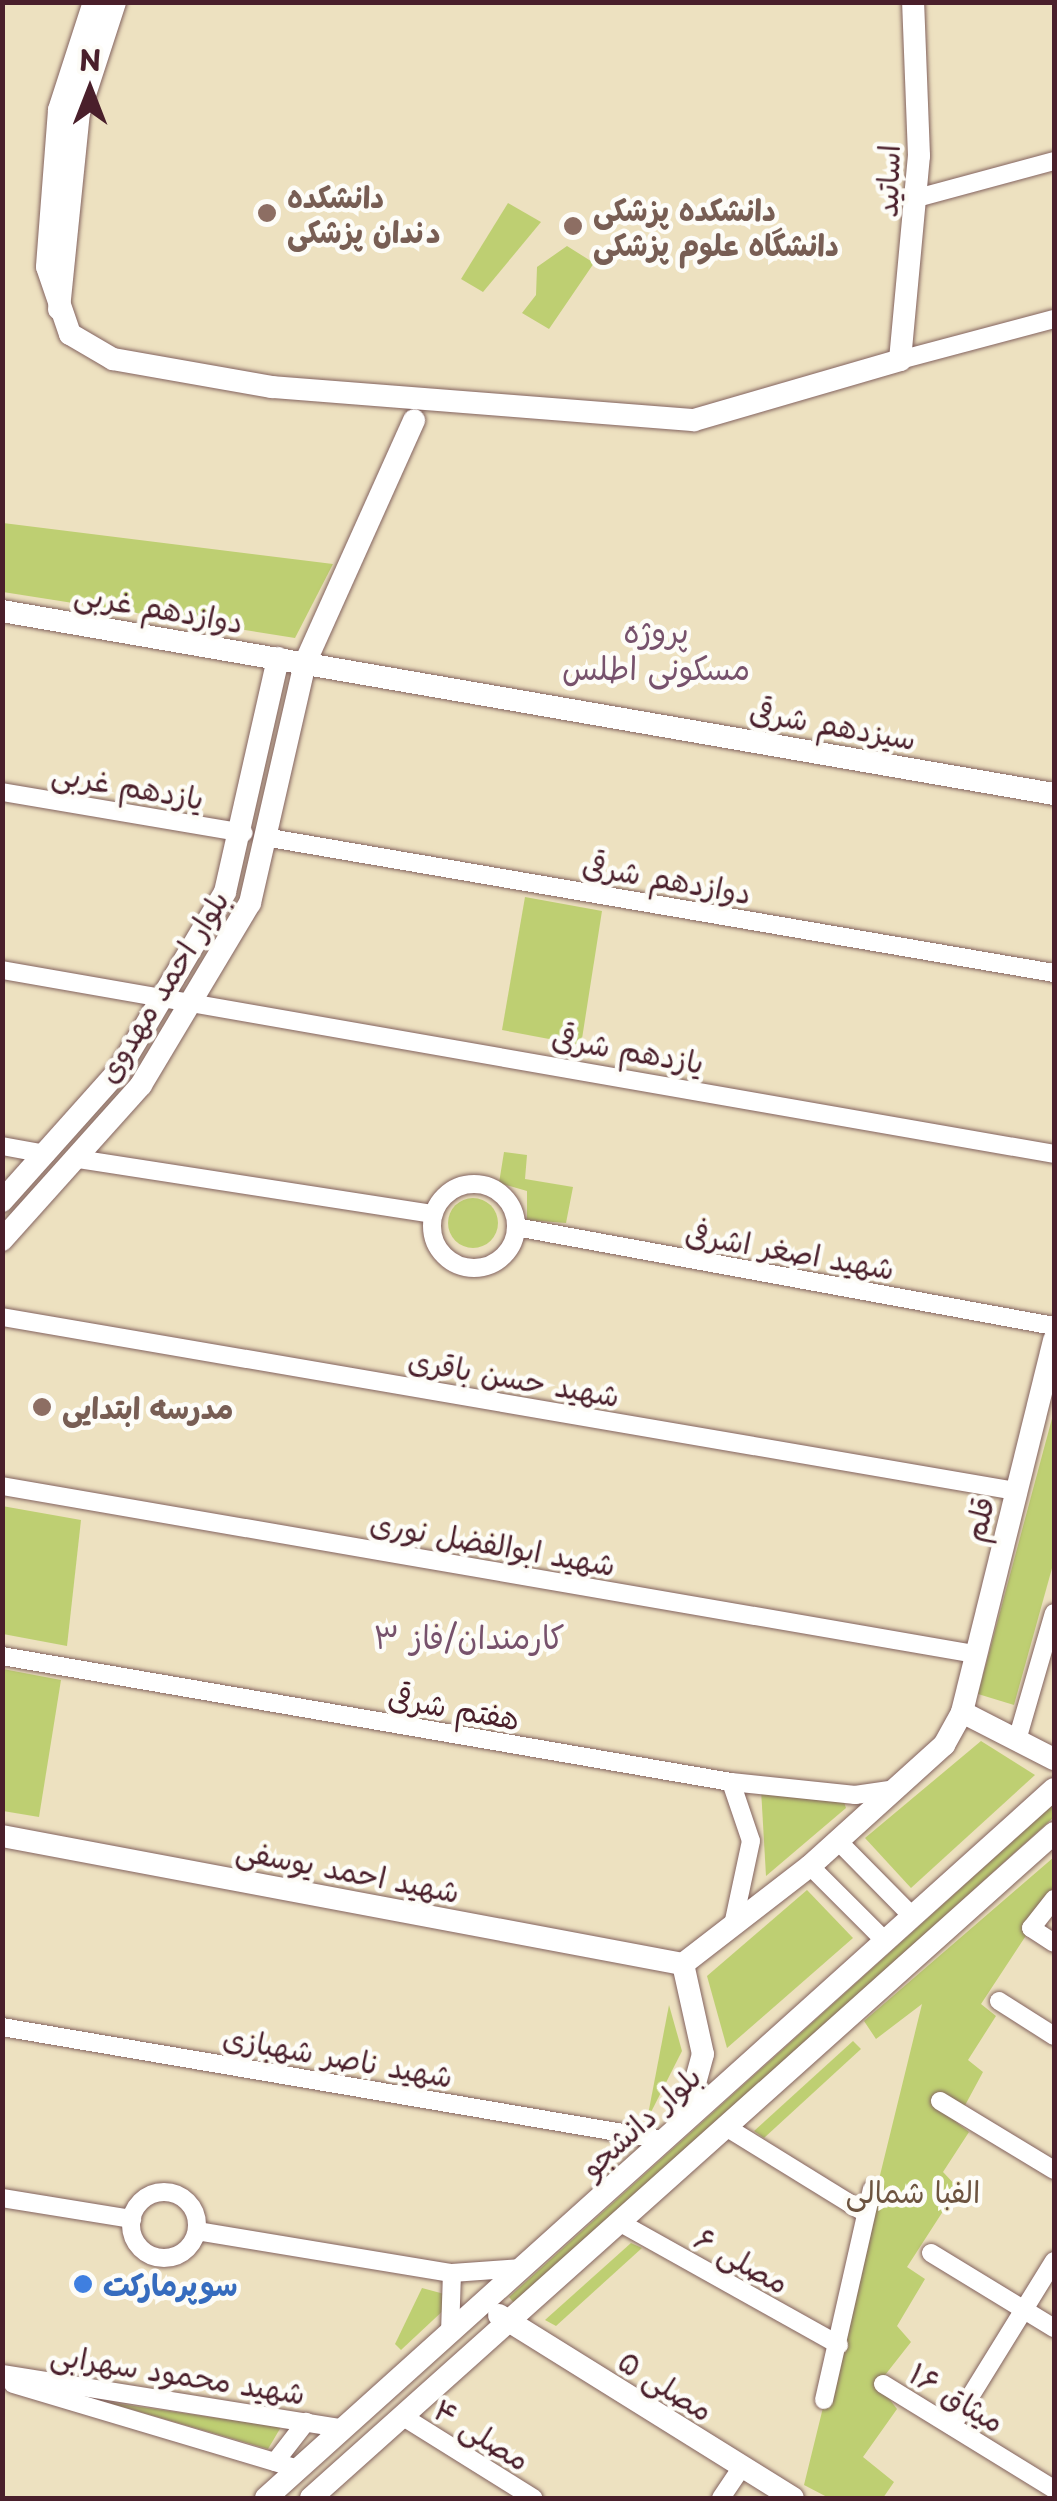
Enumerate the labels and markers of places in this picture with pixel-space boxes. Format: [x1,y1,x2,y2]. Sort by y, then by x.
place label: دانشکده دندان پزشکی [287,178,441,248]
place label: دانشکده پزشکی دانشگاه علوم پزشکی [593,191,839,262]
marker: دانشکده دندان پزشکی [256,202,278,224]
marker: دانشکده پزشکی دانشگاه علوم پزشکی [562,215,584,237]
place label: مدرسه ابتدایی [62,1389,234,1425]
marker: مدرسه ابتدایی [31,1396,53,1418]
place label: سوپرمارکت [103,2266,238,2302]
marker: سوپرمارکت [72,2273,94,2295]

